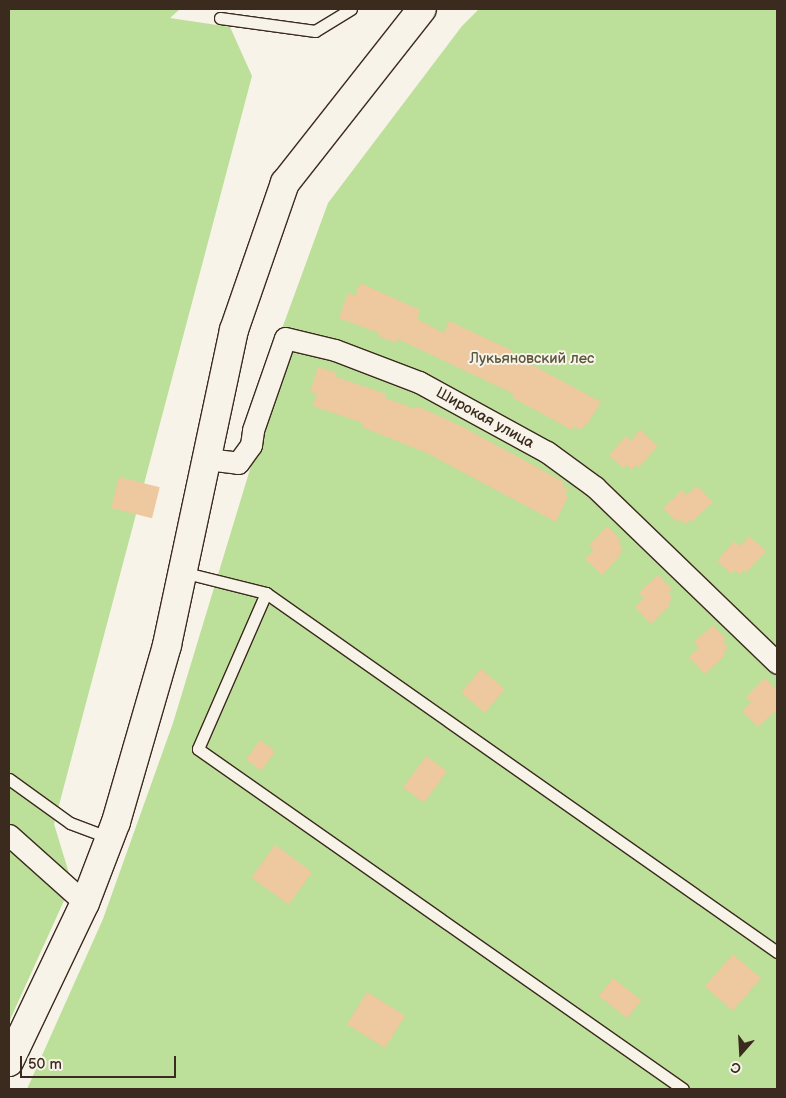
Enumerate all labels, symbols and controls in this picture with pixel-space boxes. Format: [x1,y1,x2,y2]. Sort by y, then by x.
park label: Лукьяновский лес [470,350,594,368]
street label: Широкая улица [433,384,537,452]
north arrow [716,1028,766,1078]
scale bar [22,1046,179,1078]
text: 50 m [28,1055,62,1074]
text: С [729,1058,743,1077]

